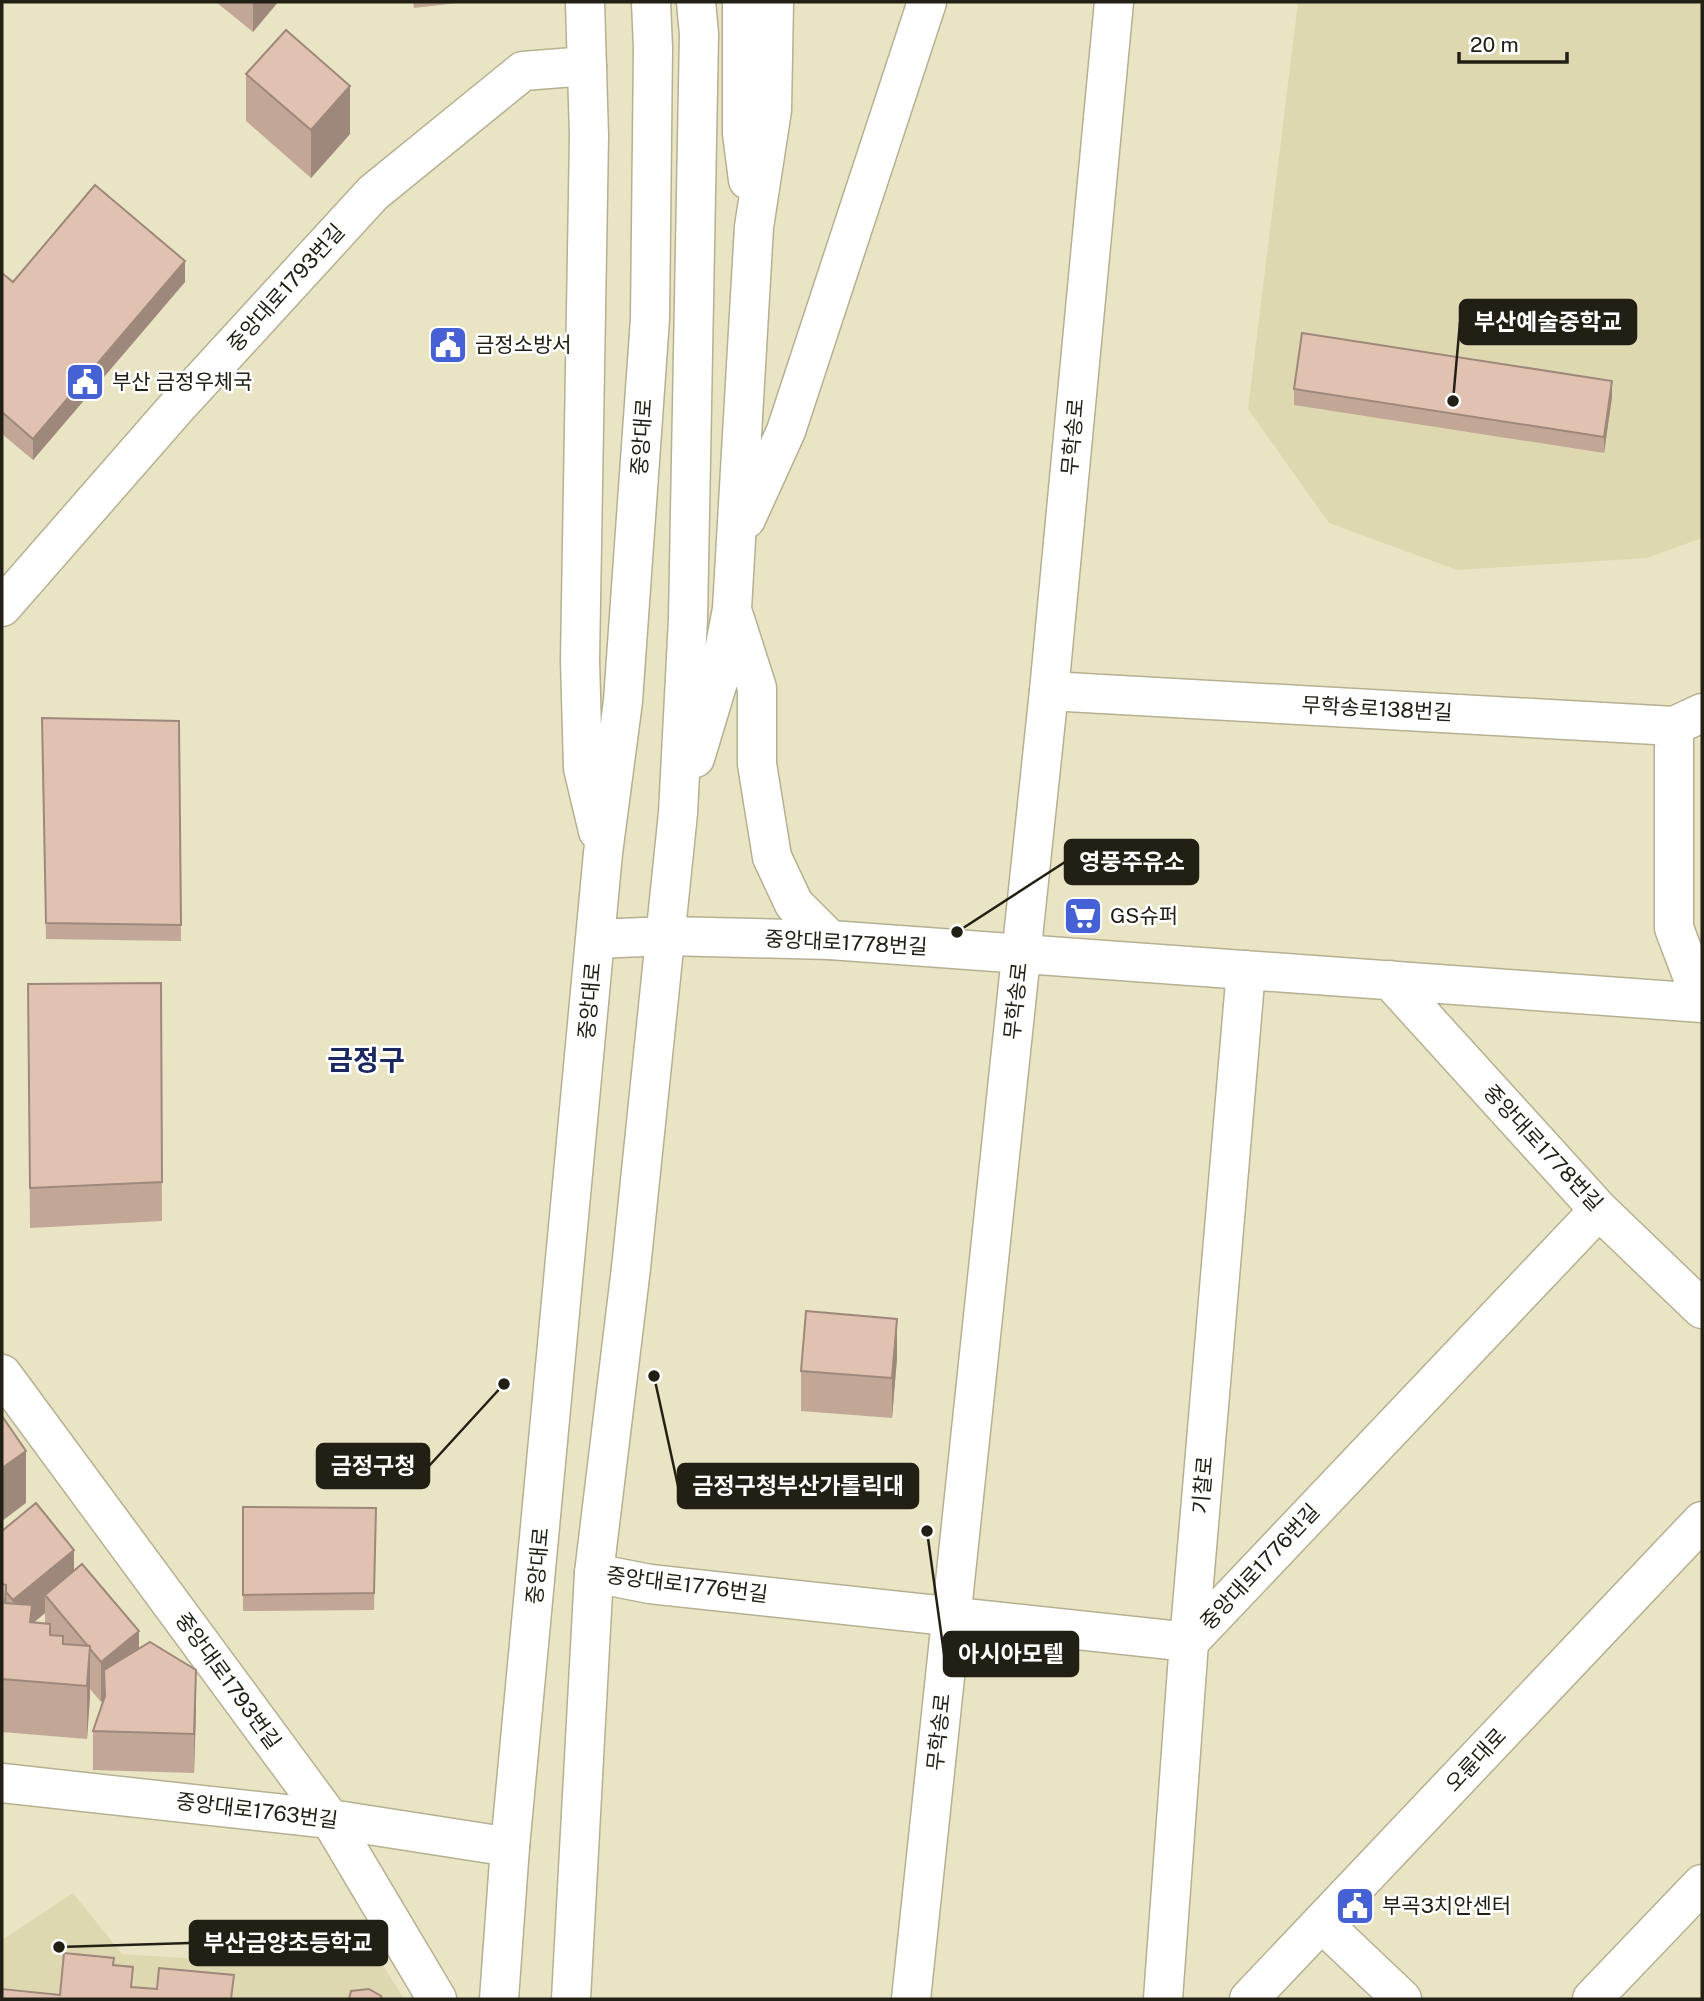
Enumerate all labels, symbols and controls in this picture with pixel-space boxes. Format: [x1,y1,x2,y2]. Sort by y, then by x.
scale bar [1459,21,1568,65]
text: 20 m [1470,32,1519,57]
street label: 중앙대로1793번길 [222,219,349,357]
callout: 부산예술중학교 [1460,300,1636,344]
text: 부산예술중학교 [1474,308,1622,335]
public building icon: 금정소방서 [427,324,469,366]
place label: 금정소방서 [475,332,572,357]
public building icon: 부산 금정우체국 [64,361,106,403]
place label: 부산 금정우체국 [112,369,252,394]
street label: 무학송로 [1057,397,1088,477]
street label: 중앙대로 [626,398,657,476]
street label: 무학송로138번길 [1301,692,1453,725]
callout: 영풍주유소 [1065,840,1198,884]
text: 영풍주유소 [1079,848,1185,875]
supermarket icon: GS슈퍼 [1062,895,1104,937]
place label: GS슈퍼 [1110,903,1178,928]
street label: 중앙대로1778번길 [764,926,928,959]
street label: 중앙대로 [574,961,605,1041]
street label: 무학송로 [999,961,1032,1041]
district label: 금정구 [327,1043,405,1076]
street label: 중앙대로1778번길 [1479,1079,1608,1216]
callout: 금정구청 [317,1444,429,1488]
text: 금정구청 [331,1452,415,1479]
street label: 기찰로 [1188,1455,1217,1515]
callout: 금정구청부산가톨릭대 [678,1464,918,1508]
text: 금정구청부산가톨릭대 [692,1472,904,1499]
street label: 중앙대로1776번길 [1195,1499,1324,1635]
street label: 중앙대로 [522,1526,553,1606]
street label: 중앙대로1776번길 [605,1562,769,1607]
street label: 중앙대로1793번길 [170,1607,286,1754]
callout: 아시아모텔 [944,1632,1078,1676]
text: 아시아모텔 [958,1640,1064,1667]
street label: 무학송로 [922,1692,955,1772]
street label: 오륜대로 [1440,1723,1511,1796]
street label: 중앙대로1763번길 [175,1788,339,1833]
public building icon: 부곡3치안센터 [1334,1885,1376,1927]
place label: 부곡3치안센터 [1382,1893,1511,1918]
callout: 부산금양초등학교 [190,1921,387,1965]
text: 부산금양초등학교 [203,1929,373,1956]

